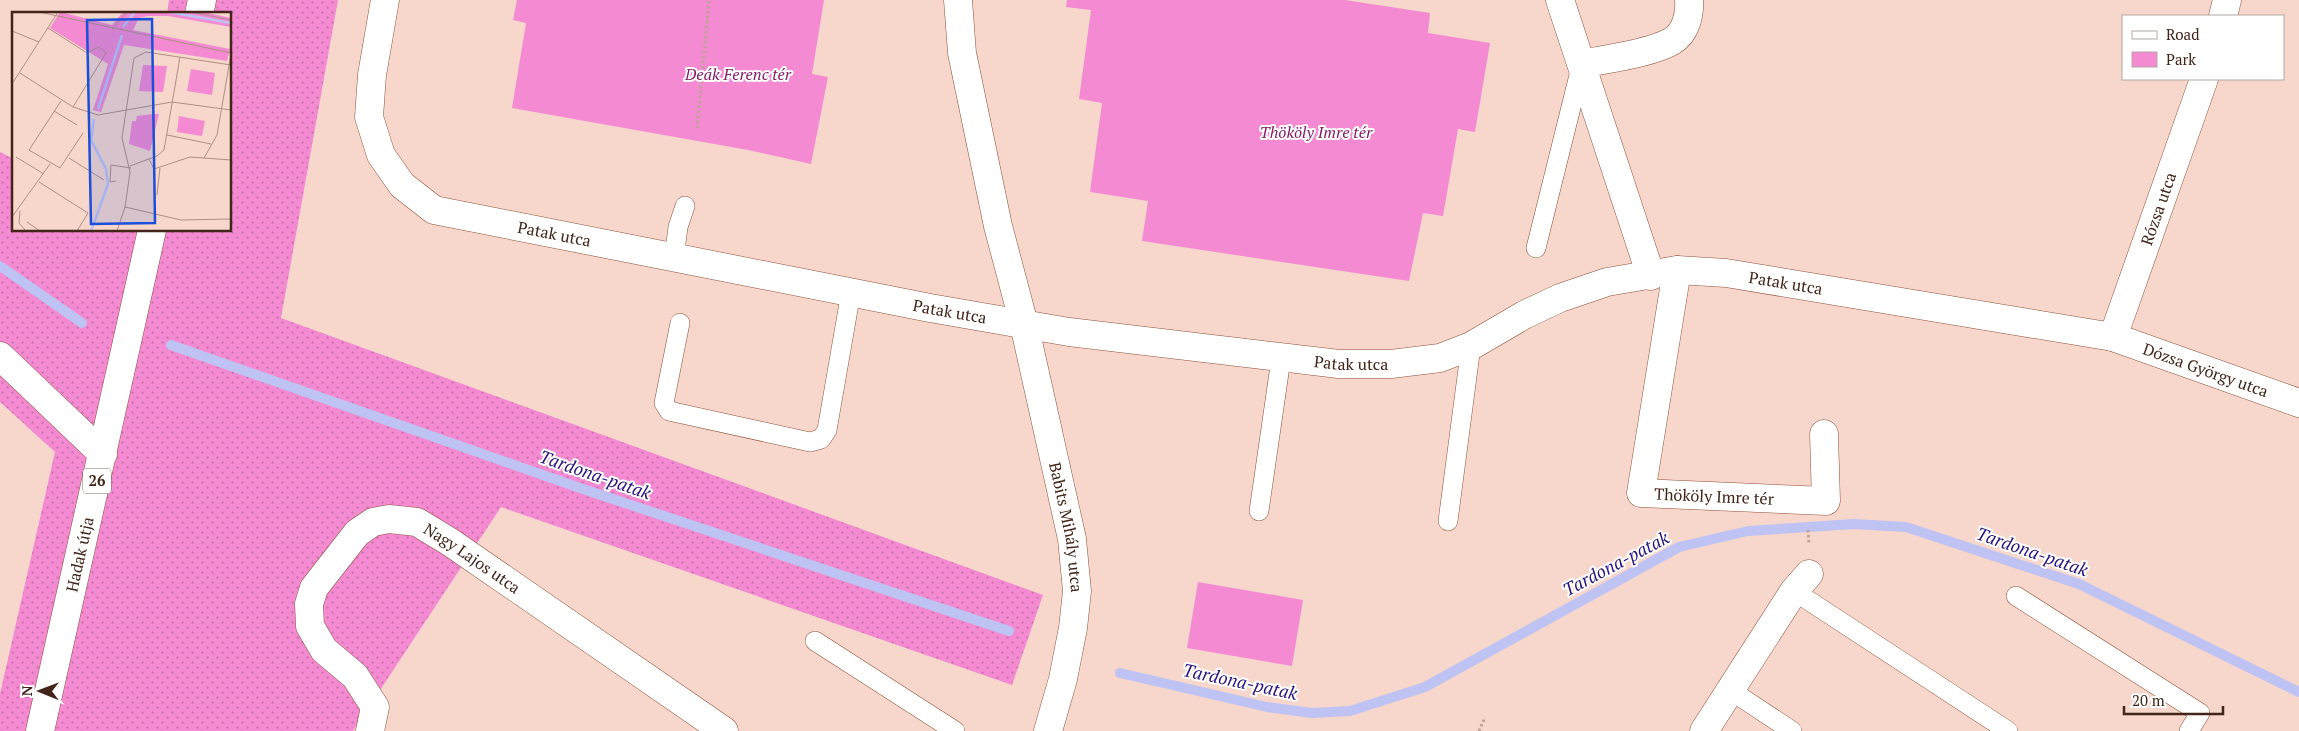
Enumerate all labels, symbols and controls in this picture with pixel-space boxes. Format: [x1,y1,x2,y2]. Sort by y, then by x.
inset map [12,12,231,231]
legend [2122,15,2284,80]
text: Road [2166,24,2199,44]
text: Park [2166,49,2196,69]
park label: Deák Ferenc tér [684,63,792,85]
park label: Thököly Imre tér [1260,121,1373,143]
street label: Rózsa utca [2135,169,2181,248]
street label: Patak utca [516,216,593,252]
street label: Patak utca [1747,266,1824,300]
street label: Patak utca [911,294,988,329]
street label: Dózsa György utca [2140,338,2271,402]
street label: Patak utca [1313,350,1388,375]
water label: Tardona-patak [536,444,655,504]
street label: Babits Mihály utca [1044,460,1088,593]
road number: 26 [83,468,111,494]
street label: Thököly Imre tér [1654,483,1775,510]
street label: Hadak útja [60,515,99,594]
street label: Nagy Lajos utca [420,518,525,598]
water label: Tardona-patak [1973,521,2092,581]
water label: Tardona-patak [1558,525,1673,601]
water label: Tardona-patak [1181,657,1300,705]
north arrow [15,666,65,716]
scale bar [2124,684,2223,716]
text: N [17,685,36,696]
text: 20 m [2132,690,2165,710]

